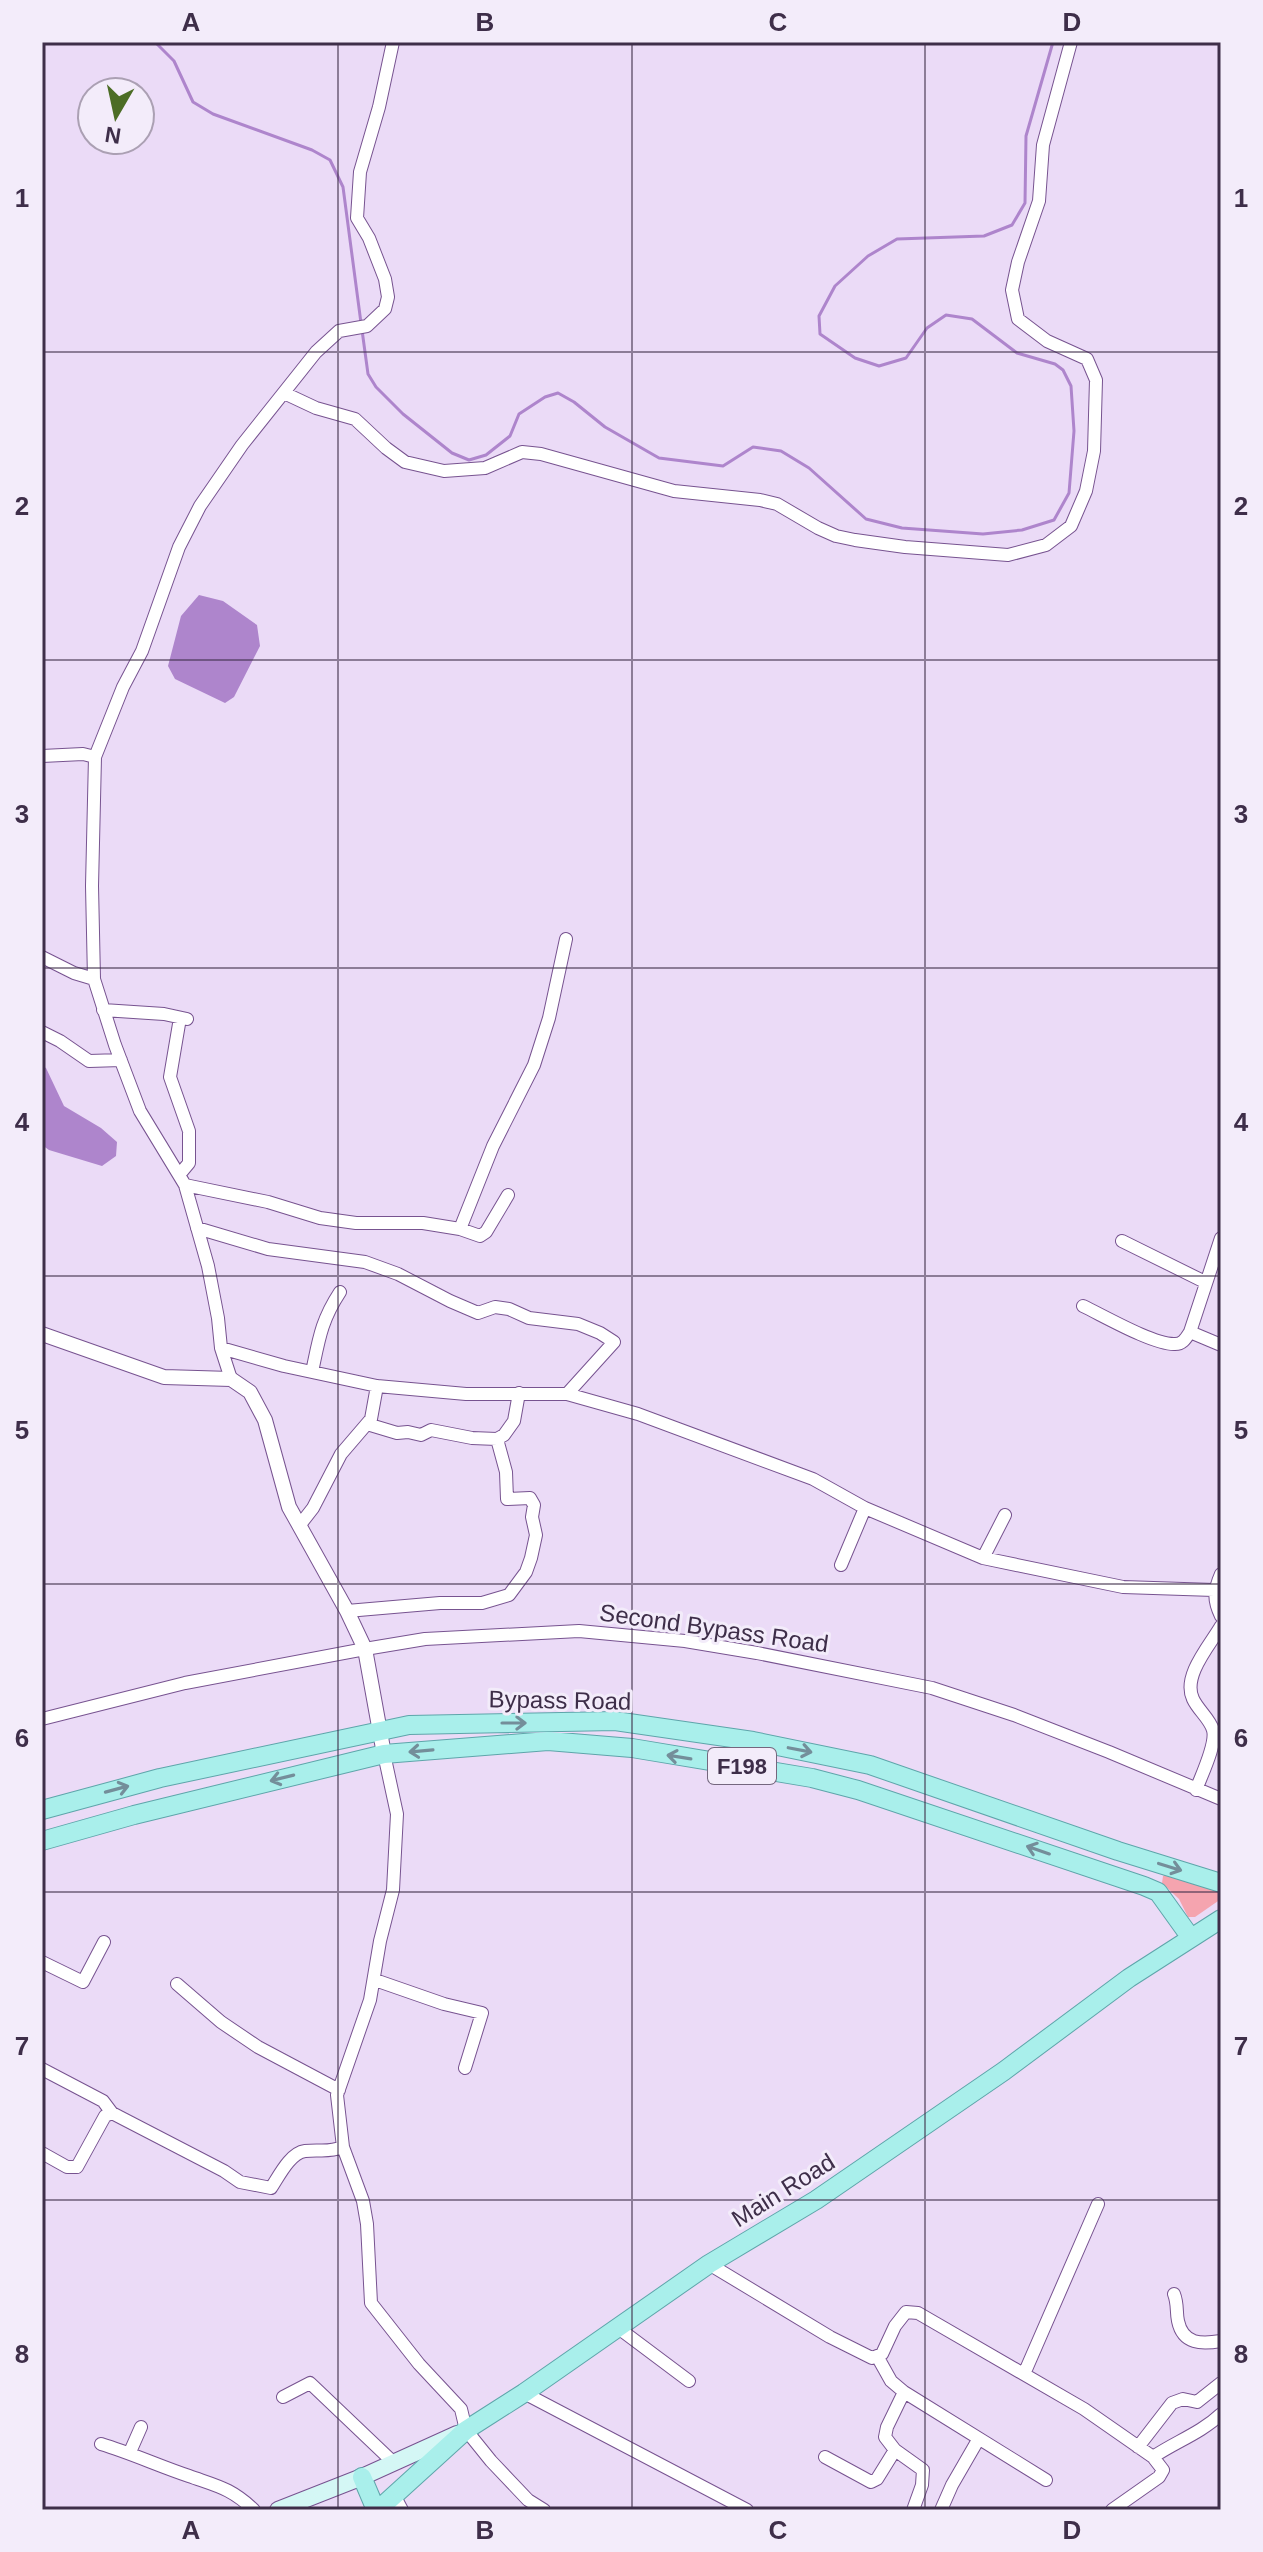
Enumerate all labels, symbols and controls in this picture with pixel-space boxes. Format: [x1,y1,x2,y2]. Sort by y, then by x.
text: A [182,7,201,37]
text: B [476,7,494,37]
text: C [769,7,788,37]
text: D [1063,7,1081,37]
north arrow [76,76,156,156]
text: N [103,122,123,149]
text: 1 [15,183,29,213]
text: 1 [1234,183,1248,213]
text: 2 [15,491,29,521]
text: 2 [1234,491,1248,521]
text: 3 [15,799,29,829]
text: 3 [1234,799,1248,829]
text: 4 [15,1107,30,1137]
text: 4 [1234,1107,1249,1137]
text: 5 [15,1415,29,1445]
text: 5 [1234,1415,1248,1445]
street label: Second Bypass Road [598,1599,830,1657]
street label: Bypass Road [488,1685,632,1715]
one-way arrow [500,1715,527,1731]
text: 6 [15,1723,29,1753]
text: 6 [1234,1723,1248,1753]
one-way arrow [408,1744,435,1759]
one-way arrow [787,1744,812,1759]
road number: F198 [708,1748,776,1784]
one-way arrow [667,1749,692,1764]
one-way arrow [270,1772,296,1787]
one-way arrow [104,1780,130,1795]
one-way arrow [1026,1842,1051,1857]
one-way arrow [1156,1860,1182,1875]
text: 7 [15,2031,29,2061]
text: 7 [1234,2031,1248,2061]
street label: Main Road [727,2148,839,2232]
text: 8 [15,2339,29,2369]
text: 8 [1234,2339,1248,2369]
text: A [182,2515,201,2545]
text: B [476,2515,494,2545]
text: C [769,2515,788,2545]
text: D [1063,2515,1081,2545]

